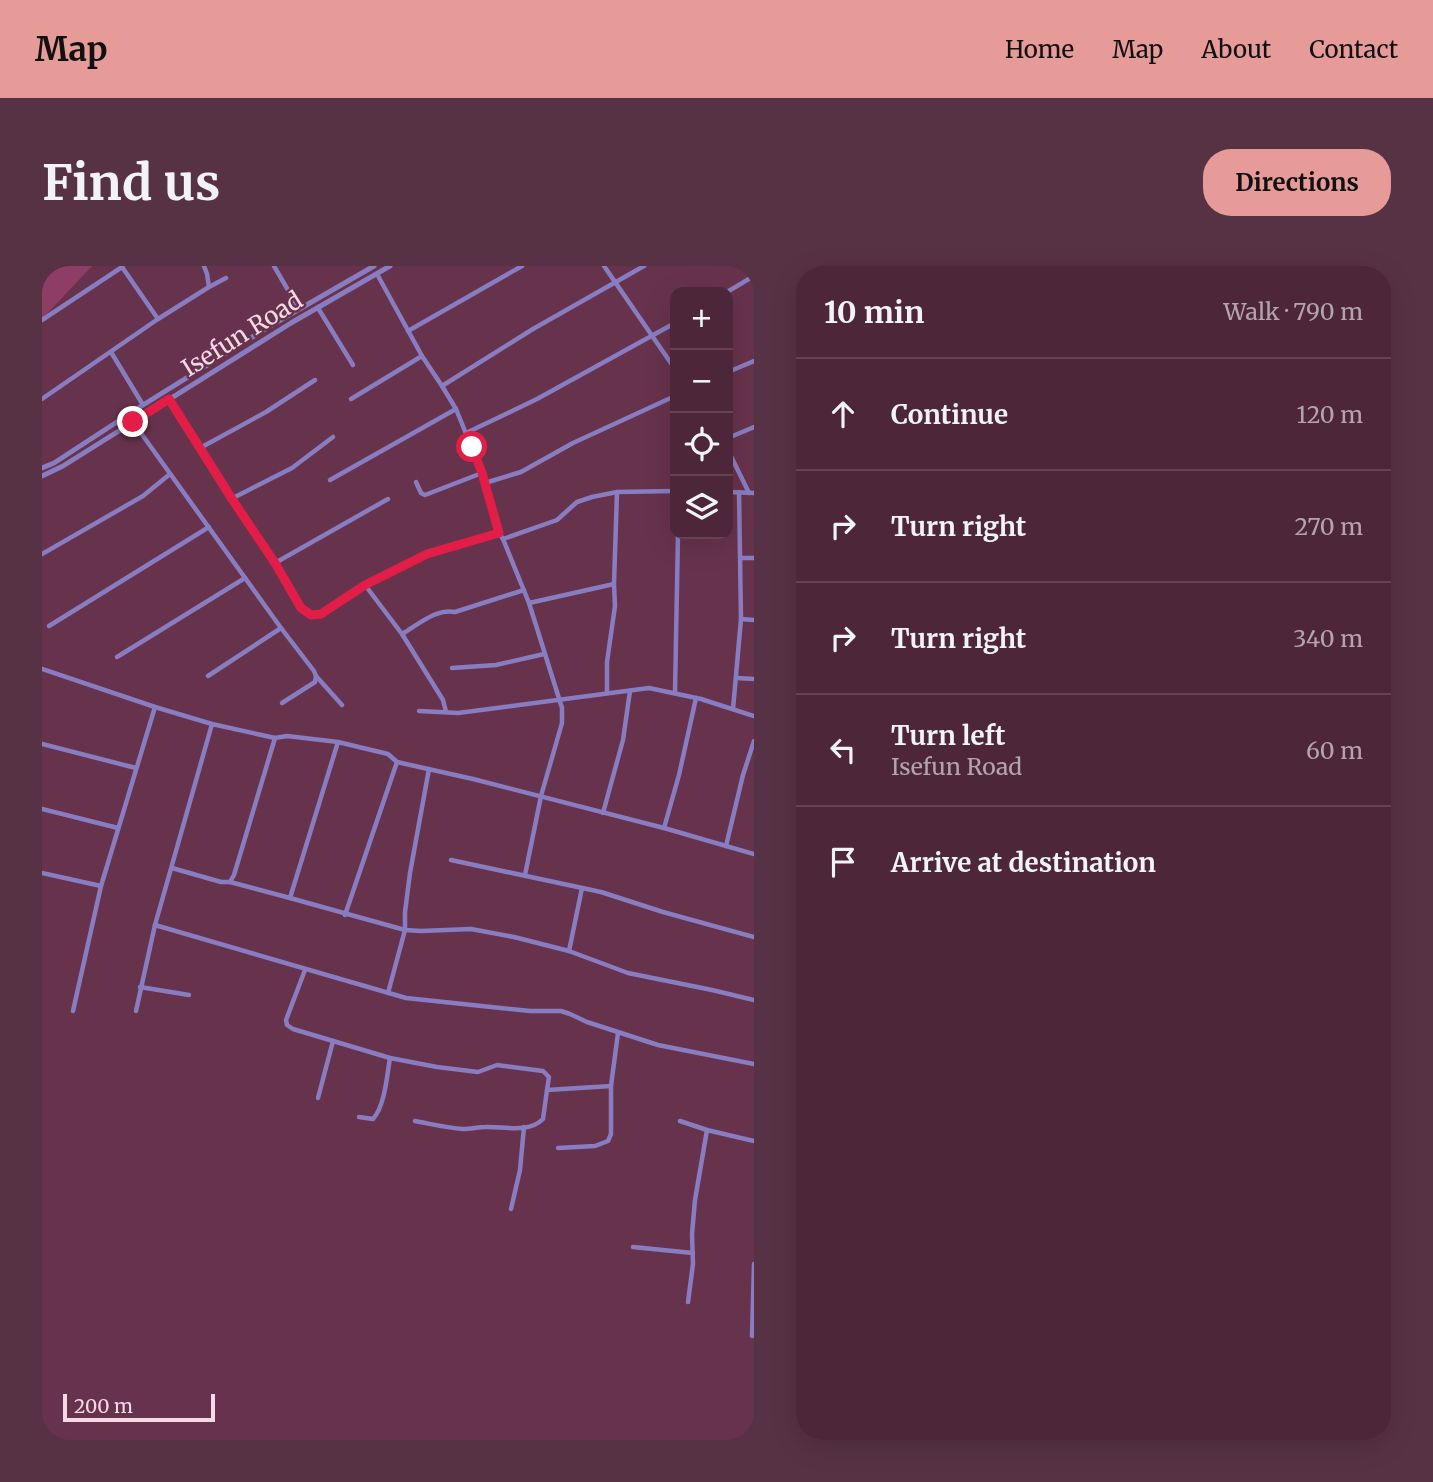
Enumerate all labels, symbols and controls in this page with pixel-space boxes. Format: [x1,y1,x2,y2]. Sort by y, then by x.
text: Map [35,29,108,70]
text: Home [1005,34,1074,65]
text: Map [1112,34,1163,65]
text: About [1201,34,1271,65]
text: Contact [1309,34,1398,65]
button: Directions [1203,149,1391,216]
text: Find us [42,152,220,213]
street label: Isefun Road [176,285,308,383]
map controls [670,287,733,539]
button: + [670,287,733,350]
text: 10 min [824,293,924,331]
text: Walk · 790 m [1224,297,1363,326]
button: − [670,350,733,413]
icon: ahead [824,395,862,433]
text: Continue [891,398,1008,431]
text: 120 m [1297,400,1363,429]
route end [117,406,148,437]
button: locate [670,413,733,476]
route start [456,431,487,462]
button: layers [670,476,733,539]
icon: right [824,507,862,545]
text: Turn right [891,510,1026,543]
text: 270 m [1295,512,1363,541]
icon: right [824,619,862,657]
text: Turn right [891,622,1026,655]
text: 340 m [1293,624,1363,653]
text: Turn left [891,719,1005,752]
icon: left [824,731,862,769]
text: 60 m [1306,736,1363,765]
text: Isefun Road [891,752,1022,781]
icon: arrive [824,843,862,881]
text: Arrive at destination [891,846,1156,879]
scale bar [63,1391,215,1423]
text: 200 m [74,1394,133,1418]

